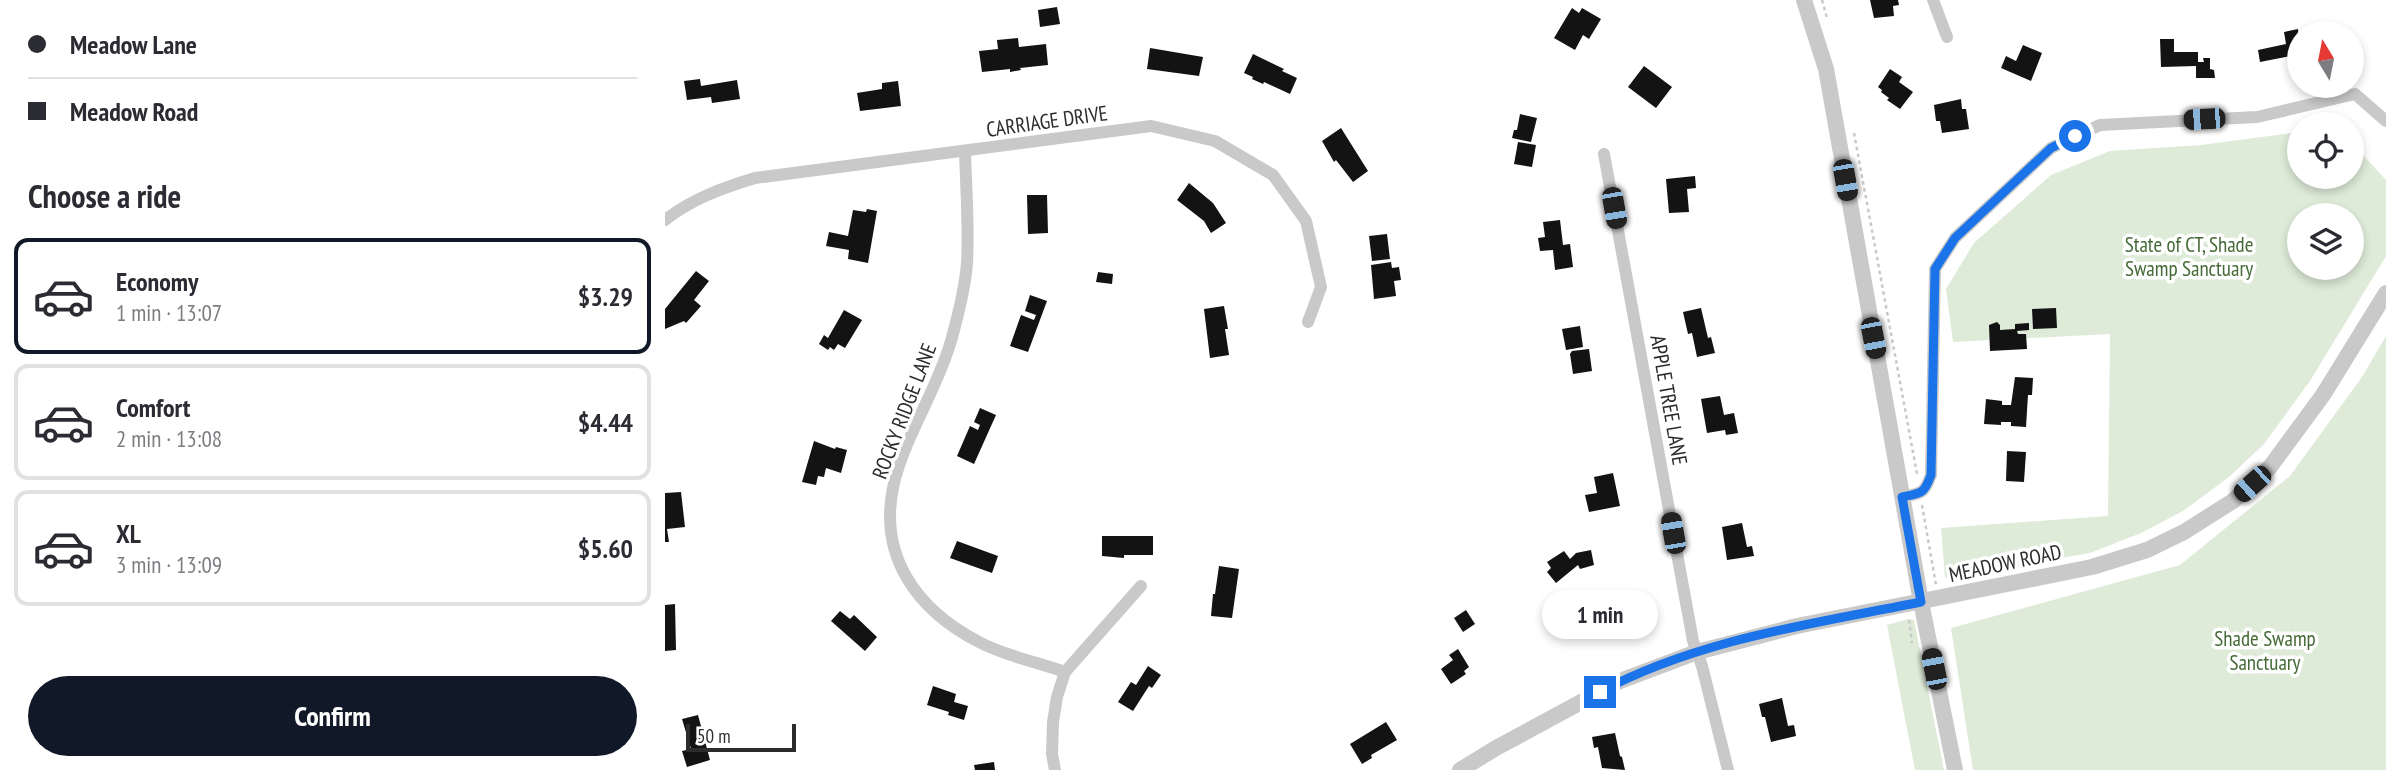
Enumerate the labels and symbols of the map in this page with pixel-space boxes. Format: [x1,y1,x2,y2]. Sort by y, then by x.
north arrow [2287,21,2364,98]
street label: CARRIAGE DRIVE [985,99,1109,143]
car [2183,107,2226,131]
route start [2059,120,2091,152]
car [1832,157,1859,203]
car [1601,185,1628,231]
park label: State of CT, Shade Swamp Sanctuary [2125,231,2253,282]
car [1859,315,1888,361]
street label: APPLE TREE LANE [1644,333,1694,467]
street label: ROCKY RIDGE LANE [866,339,942,483]
car [2230,462,2275,506]
car [1660,510,1687,556]
street label: MEADOW ROAD [1946,538,2064,588]
callout: 1 min [1542,590,1658,640]
park label: Shade Swamp Sanctuary [2214,625,2316,676]
car [1920,646,1949,692]
route end [1584,676,1616,708]
scale bar [686,721,796,753]

